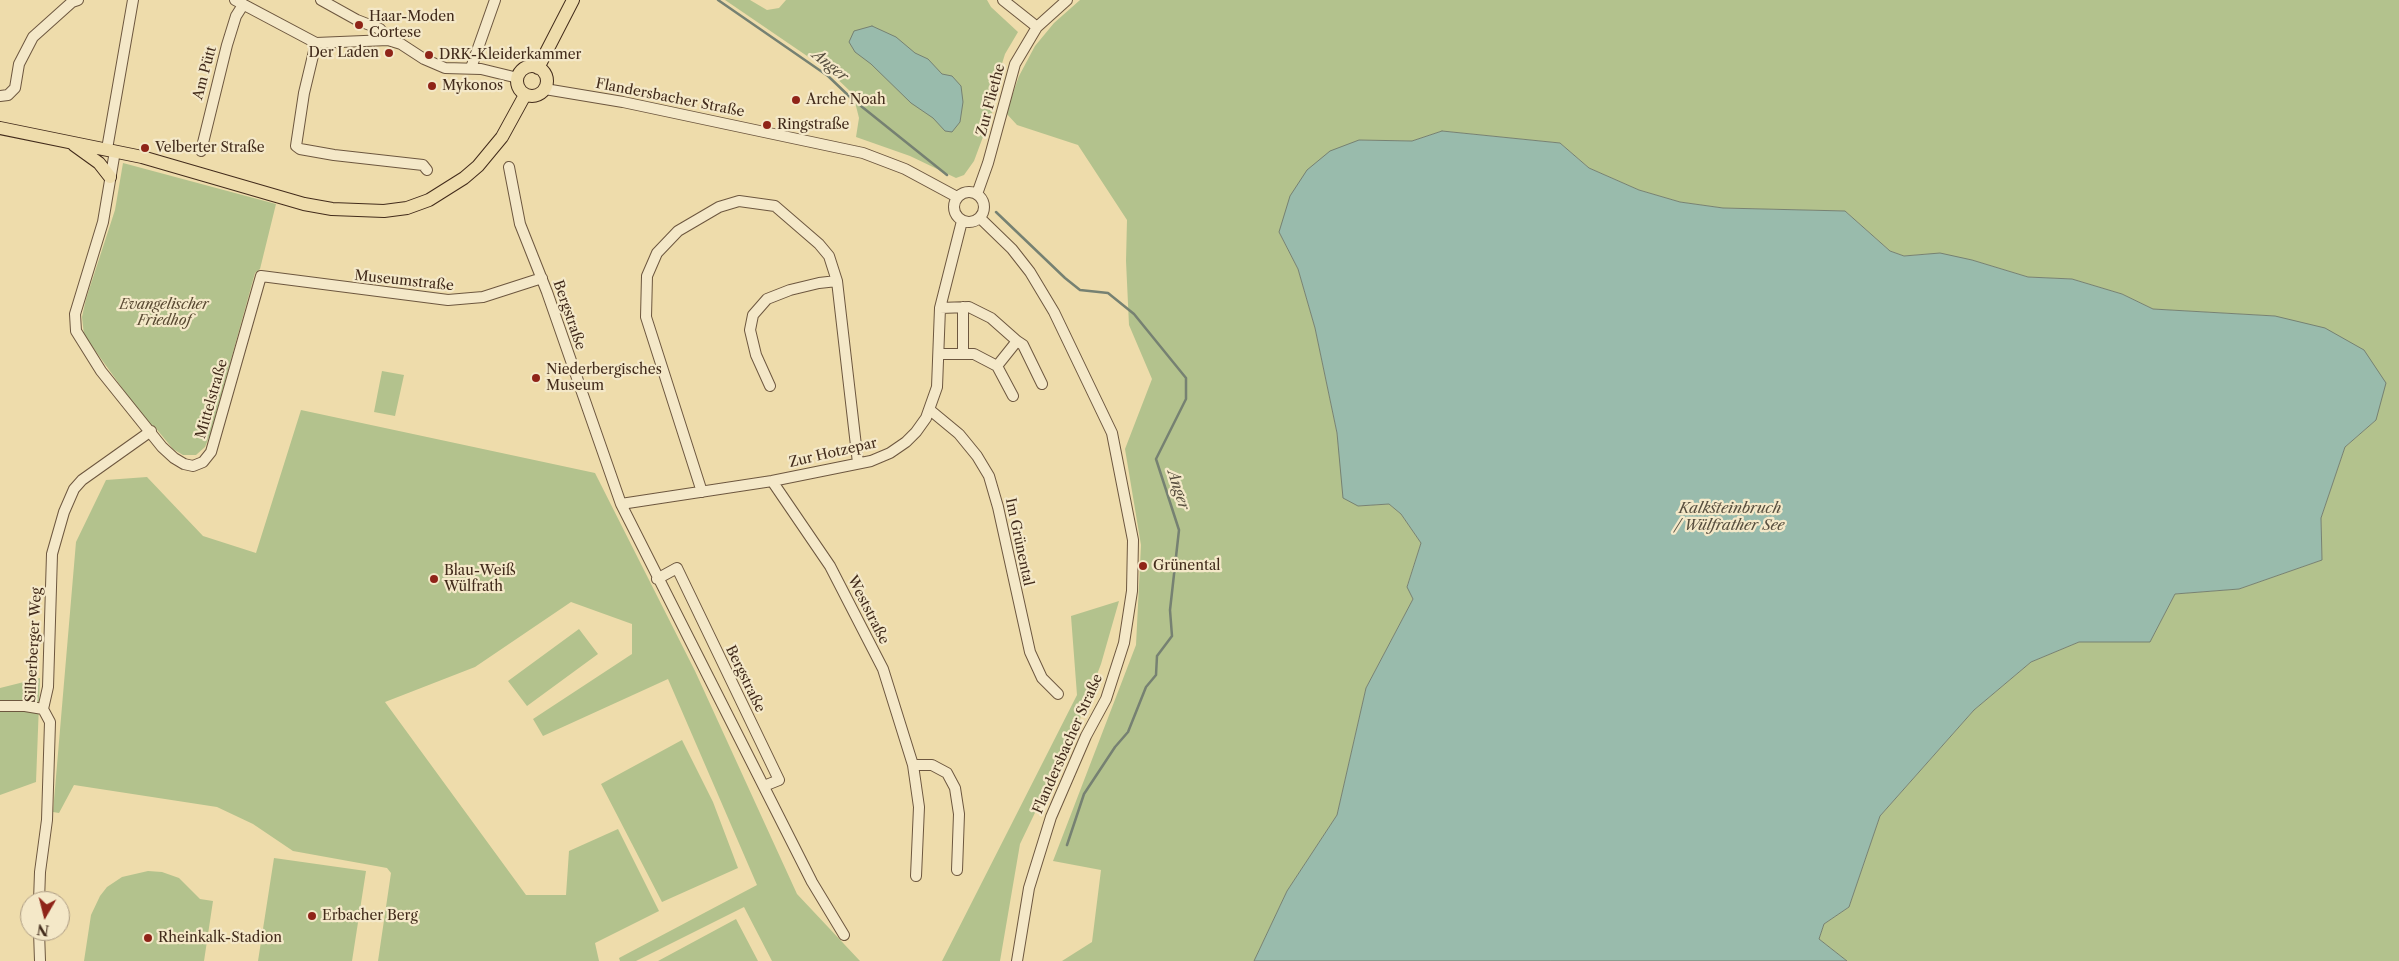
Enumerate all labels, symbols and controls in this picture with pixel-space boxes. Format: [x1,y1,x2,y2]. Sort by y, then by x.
place label: Haar-Moden Cortese [369,9,455,41]
marker: Haar-Moden Cortese [353,19,365,31]
street label: Am Pütt [190,44,220,102]
place label: Der Laden [309,45,379,61]
water label: Anger [808,46,852,86]
marker: Der Laden [383,47,395,59]
place label: DRK-Kleiderkammer [439,47,581,63]
marker: DRK-Kleiderkammer [423,49,435,61]
street label: Zur Fliethe [973,62,1009,138]
street label: Flandersbacher Straße [594,75,746,121]
place label: Mykonos [442,78,503,94]
marker: Mykonos [426,80,438,92]
place label: Arche Noah [806,92,886,108]
marker: Arche Noah [790,94,802,106]
place label: Ringstraße [777,117,849,133]
marker: Ringstraße [761,119,773,131]
place label: Velberter Straße [155,140,265,156]
marker: Velberter Straße [139,142,151,154]
street label: Museumstraße [353,267,455,295]
street label: Bergstraße [549,278,589,352]
park label: Evangelischer Friedhof [119,297,209,330]
street label: Mittelstraße [193,357,231,441]
place label: Niederbergisches Museum [546,362,662,394]
marker: Niederbergisches Museum [530,372,542,384]
street label: Zur Hotzepar [787,435,879,471]
water label: Anger [1163,468,1193,512]
street label: Im Grünental [1001,496,1037,588]
water label: Kalksteinbruch / Wülfrather See [1675,500,1785,535]
place label: Grünental [1153,558,1220,574]
marker: Grünental [1137,560,1149,572]
place label: Blau-Weiß Wülfrath [444,563,516,596]
marker: Blau-Weiß Wülfrath [428,573,440,585]
street label: Weststraße [844,573,892,647]
street label: Silberberger Weg [23,587,45,703]
street label: Bergstraße [722,643,768,715]
street label: Flandersbacher Straße [1030,671,1106,817]
north arrow [20,891,70,941]
place label: Erbacher Berg [322,908,418,924]
marker: Erbacher Berg [306,910,318,922]
text: N [36,920,50,940]
place label: Rheinkalk-Stadion [158,930,282,946]
marker: Rheinkalk-Stadion [142,932,154,944]

